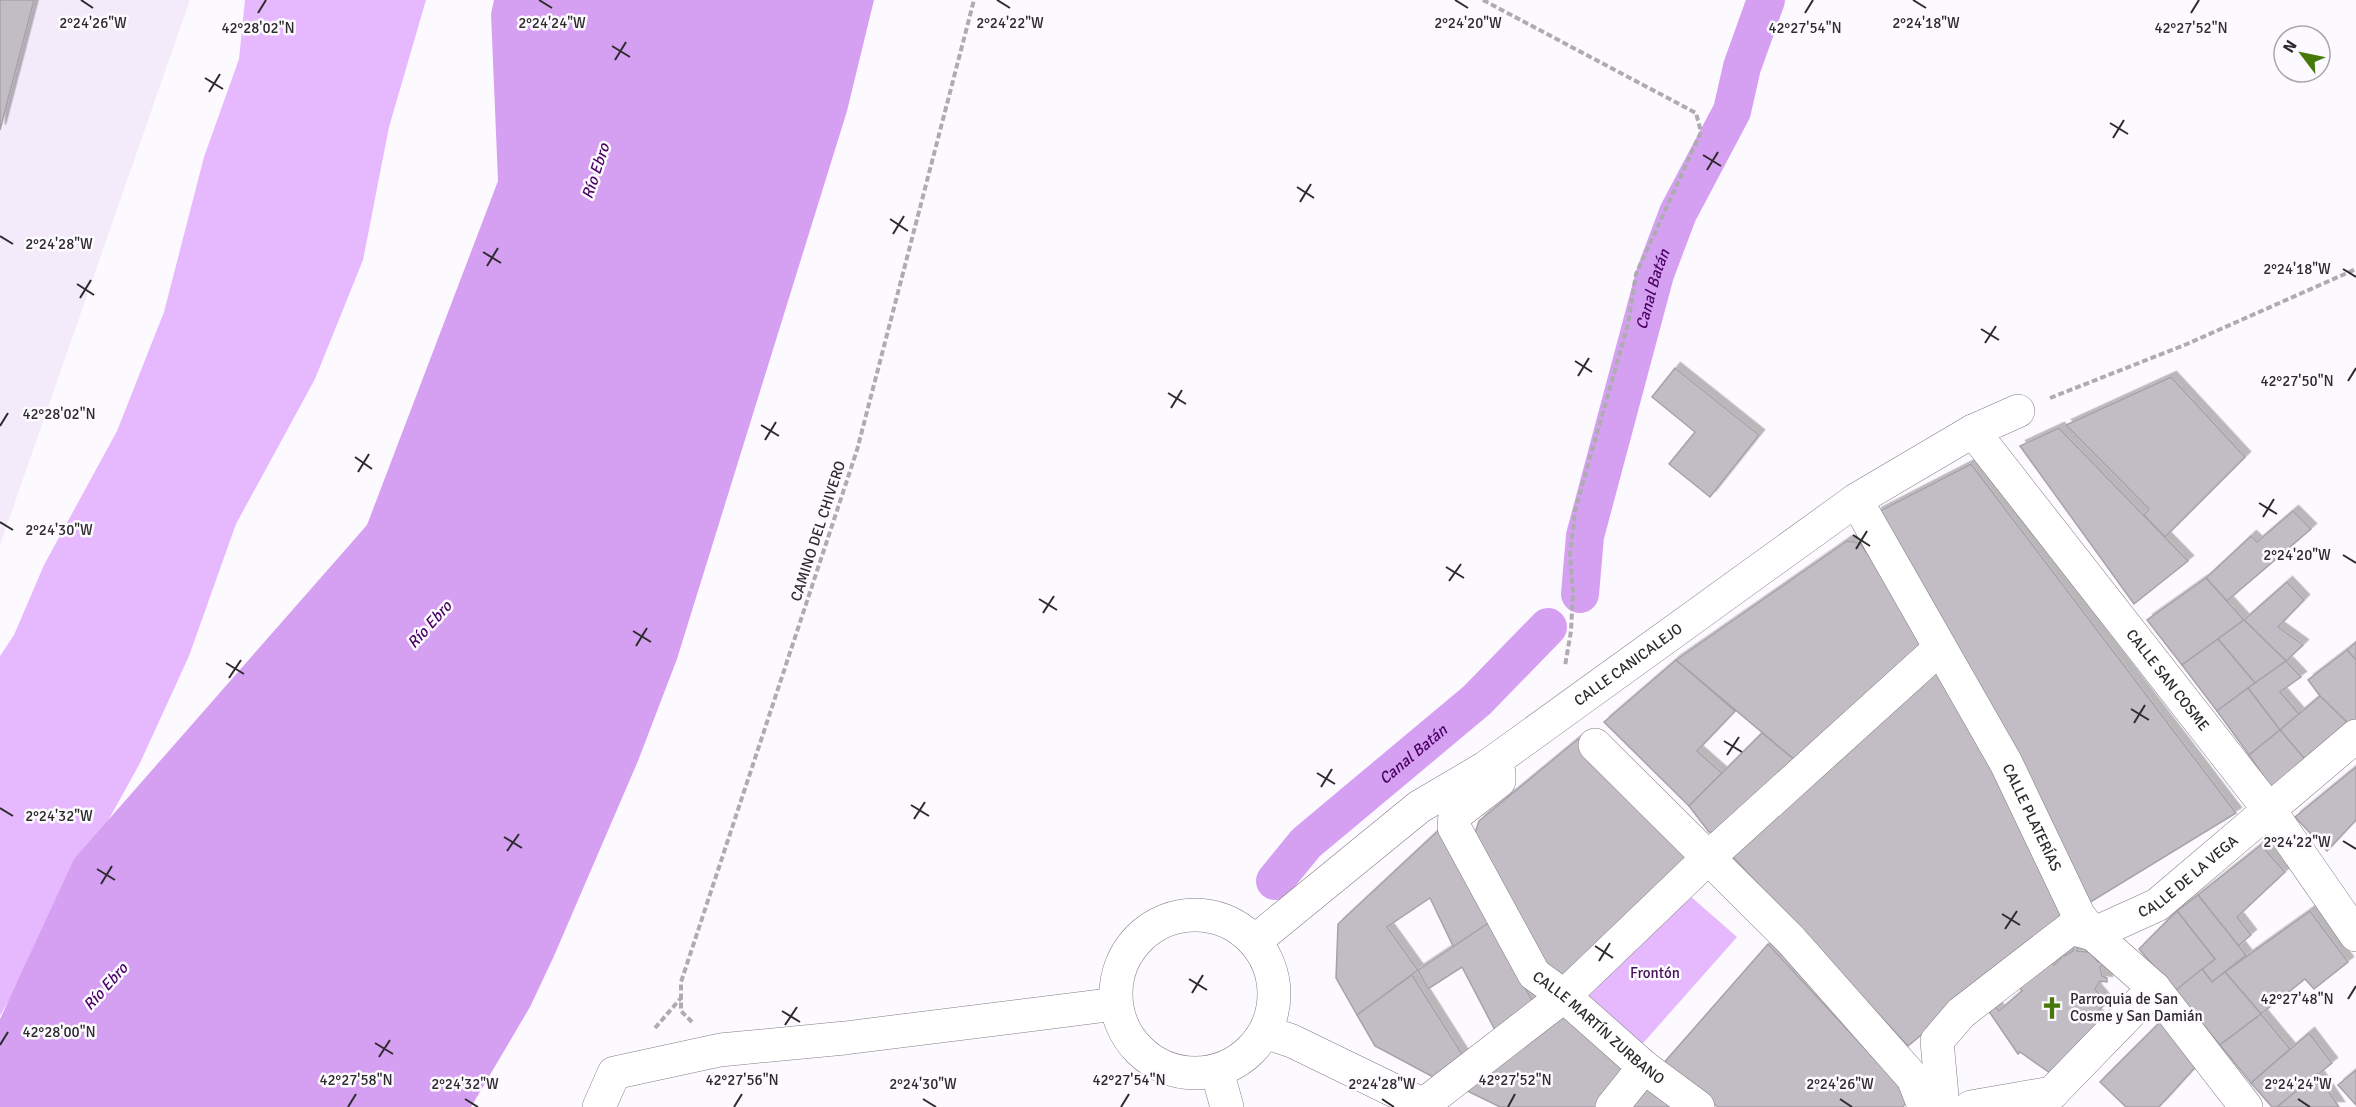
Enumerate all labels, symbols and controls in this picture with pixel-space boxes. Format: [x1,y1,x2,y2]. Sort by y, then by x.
text: 2°24'26"W [59,14,127,32]
text: 2°24'24"W [518,14,586,32]
text: 2°24'22"W [976,14,1044,32]
text: 2°24'20"W [1434,14,1502,32]
text: 2°24'18"W [1892,14,1960,32]
text: 42°28'02"N [221,19,295,37]
text: 42°27'54"N [1768,19,1842,37]
text: 42°27'52"N [2154,19,2228,37]
north arrow [2272,24,2332,84]
text: N [2279,37,2302,57]
water label: Río Ebro [578,140,615,202]
text: 2°24'28"W [25,235,93,253]
water label: Canal Batán [1632,245,1675,332]
text: 2°24'18"W [2263,260,2331,278]
text: 42°27'50"N [2260,372,2334,390]
text: 42°28'02"N [22,405,96,423]
street label: CAMINO DEL CHIVERO [787,458,849,604]
text: 2°24'30"W [25,521,93,539]
text: 2°24'20"W [2263,546,2331,564]
water label: Río Ebro [403,596,457,653]
street label: CALLE CANICALEJO [1570,619,1686,710]
street label: CALLE SAN COSME [2122,626,2213,734]
water label: Canal Batán [1375,720,1452,789]
street label: CALLE PLATERÍAS [1999,761,2065,874]
text: 2°24'32"W [25,807,93,825]
street label: CALLE DE LA VEGA [2135,831,2242,921]
text: 2°24'22"W [2263,833,2331,851]
water label: Río Ebro [79,958,133,1015]
park label: Frontón [1630,964,1680,982]
street label: CALLE MARTÍN ZURBANO [1529,967,1668,1088]
place label: Parroquia de San Cosme y San Damián [2070,990,2203,1025]
text: 42°27'48"N [2260,990,2334,1008]
church icon: Parroquia de San Cosme y San Damián [2039,995,2065,1021]
text: 42°28'00"N [22,1023,96,1041]
text: 42°27'58"N [319,1071,393,1089]
text: 42°27'56"N [705,1071,779,1089]
text: 42°27'54"N [1092,1071,1166,1089]
text: 42°27'52"N [1478,1071,1552,1089]
text: 2°24'32"W [431,1075,499,1093]
text: 2°24'30"W [889,1075,957,1093]
text: 2°24'28"W [1348,1075,1416,1093]
text: 2°24'26"W [1806,1075,1874,1093]
text: 2°24'24"W [2264,1075,2332,1093]

